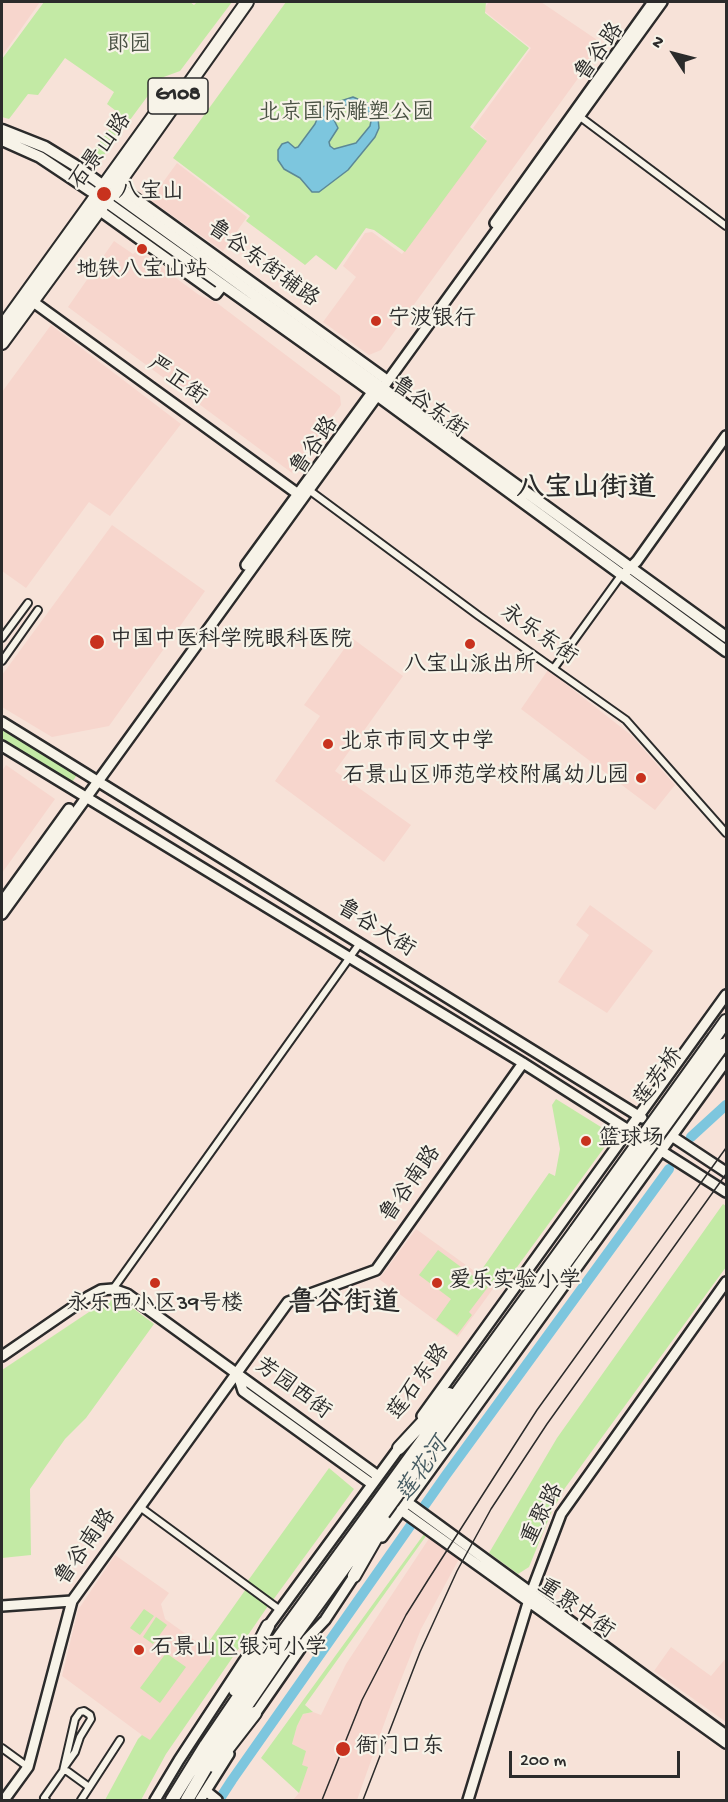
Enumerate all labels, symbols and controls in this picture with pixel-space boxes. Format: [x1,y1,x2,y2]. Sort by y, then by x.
street label: 鲁谷路 [571,19,631,87]
north arrow [644,24,704,84]
text: N [648,33,670,53]
park label: 郎园 [107,34,151,60]
road number: G108 [148,78,208,114]
park label: 北京国际雕塑公园 [258,102,434,128]
street label: 石景山路 [65,109,139,195]
place label: 八宝山 [118,181,184,207]
marker: 八宝山 [95,185,113,203]
street label: 鲁谷东街辅路 [201,216,323,314]
marker: 地铁八宝山站 [135,242,149,256]
place label: 地铁八宝山站 [76,259,208,285]
place label: 宁波银行 [388,308,476,334]
marker: 宁波银行 [369,314,383,328]
street label: 严正街 [142,352,210,412]
street label: 鲁谷东街 [385,372,471,446]
street label: 鲁谷路 [286,412,346,482]
district label: 八宝山街道 [516,474,656,508]
street label: 永乐东街 [494,600,582,672]
place label: 中国中医科学院眼科医院 [110,629,352,655]
marker: 中国中医科学院眼科医院 [88,633,106,651]
marker: 八宝山派出所 [463,637,477,651]
place label: 八宝山派出所 [404,654,536,680]
place label: 北京市同文中学 [340,731,494,757]
marker: 北京市同文中学 [321,737,335,751]
place label: 石景山区师范学校附属幼儿园 [343,765,629,791]
marker: 石景山区师范学校附属幼儿园 [634,771,648,785]
street label: 鲁谷大街 [331,895,419,965]
street label: 莲芳桥 [630,1044,690,1112]
place label: 篮球场 [598,1128,664,1154]
marker: 篮球场 [579,1134,593,1148]
street label: 鲁谷南路 [376,1141,448,1229]
place label: 爱乐实验小学 [449,1270,581,1296]
marker: 永乐西小区39号楼 [148,1276,162,1290]
marker: 爱乐实验小学 [430,1276,444,1290]
district label: 鲁谷街道 [288,1289,400,1323]
place label: 永乐西小区39号楼 [67,1293,243,1319]
street label: 莲石东路 [383,1340,457,1426]
street label: 芳园西街 [249,1353,335,1427]
water label: 莲花河 [392,1433,456,1509]
street label: 重聚路 [517,1480,571,1550]
street label: 鲁谷南路 [51,1504,123,1592]
street label: 重聚中街 [531,1574,619,1646]
place label: 石景山区银河小学 [151,1637,327,1663]
marker: 石景山区银河小学 [132,1643,146,1657]
place label: 衙门口东 [356,1736,444,1762]
scale bar [512,1739,683,1777]
marker: 衙门口东 [334,1740,352,1758]
text: 200 m [520,1751,566,1772]

